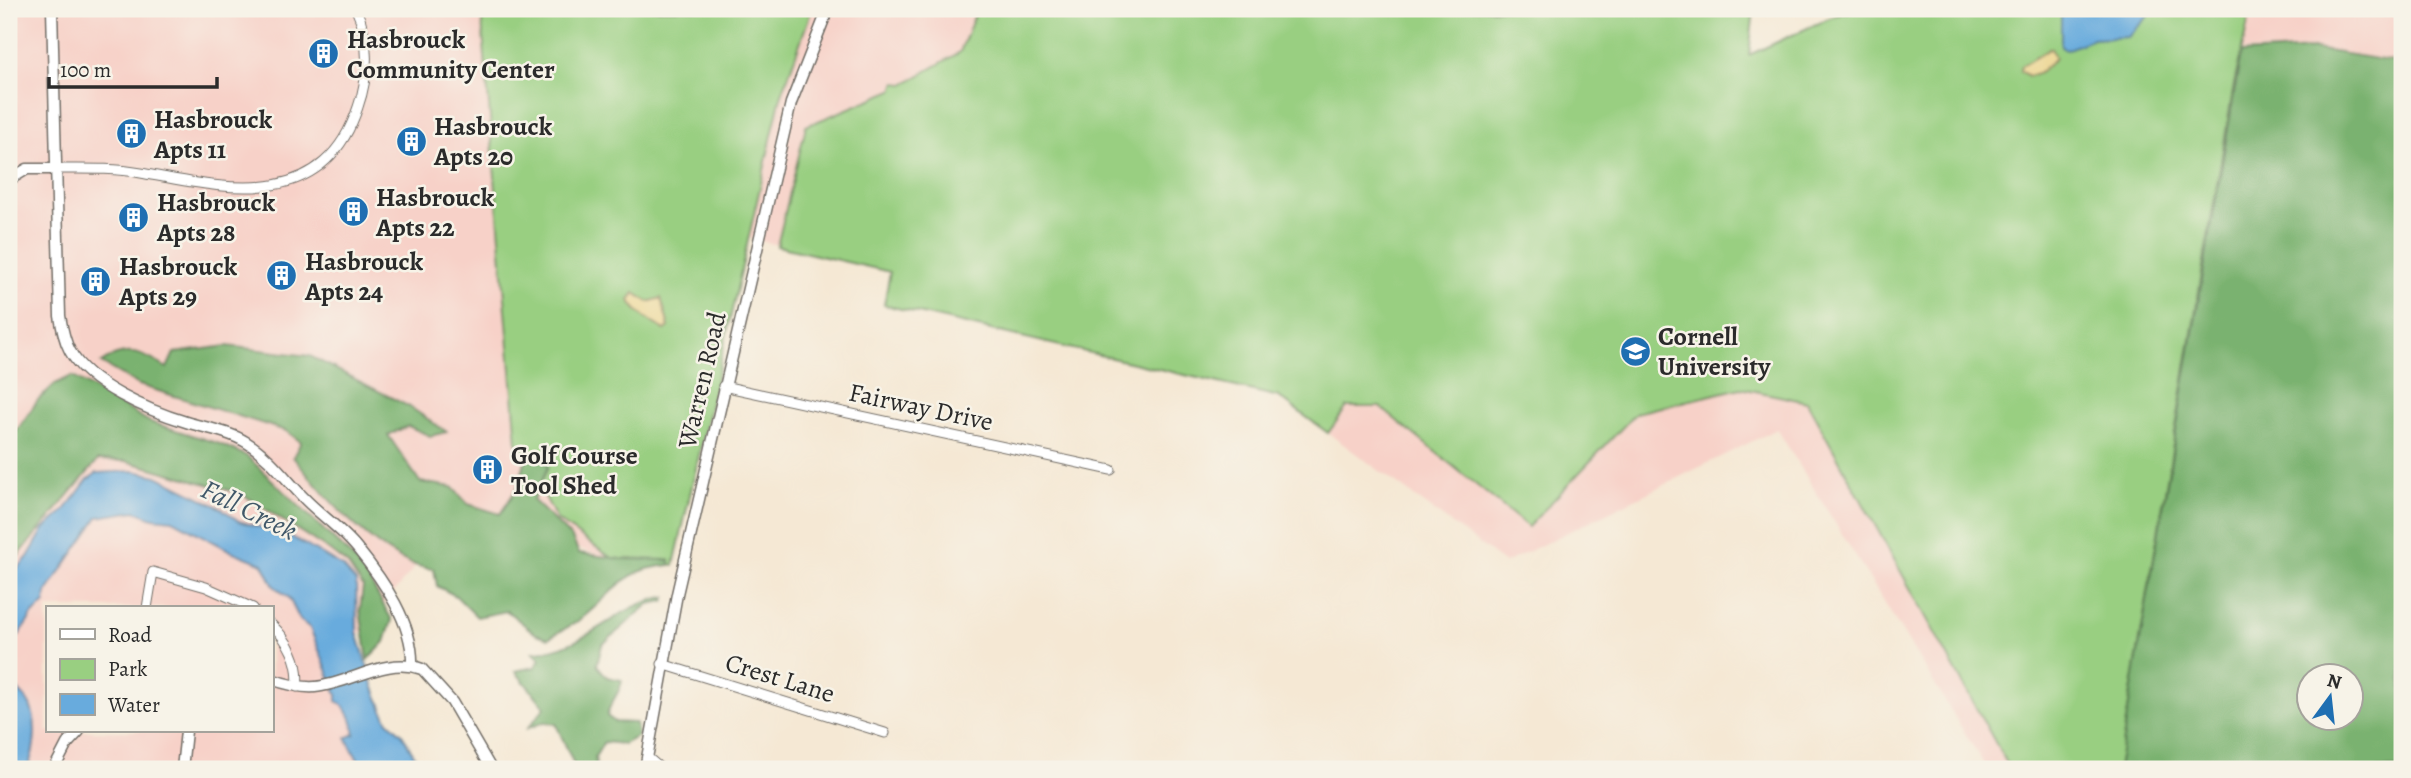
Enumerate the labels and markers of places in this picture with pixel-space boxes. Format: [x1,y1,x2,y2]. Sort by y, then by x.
place label: Hasbrouck Community Center [347,22,555,87]
building icon: Hasbrouck Community Center [307,37,341,71]
place label: Hasbrouck Apts 11 [153,102,273,167]
place label: Hasbrouck Apts 20 [433,109,553,174]
building icon: Hasbrouck Apts 11 [114,117,148,151]
building icon: Hasbrouck Apts 20 [394,124,428,158]
place label: Hasbrouck Apts 22 [375,180,495,245]
place label: Hasbrouck Apts 28 [156,185,276,250]
building icon: Hasbrouck Apts 22 [336,195,370,229]
building icon: Hasbrouck Apts 28 [117,200,151,234]
place label: Hasbrouck Apts 24 [304,244,424,309]
place label: Hasbrouck Apts 29 [118,249,238,314]
building icon: Hasbrouck Apts 24 [265,259,299,293]
building icon: Hasbrouck Apts 29 [79,264,113,298]
place label: Cornell University [1658,319,1771,384]
school or university icon: Cornell University [1618,334,1652,368]
place label: Golf Course Tool Shed [511,438,638,503]
building icon: Golf Course Tool Shed [471,453,505,487]

